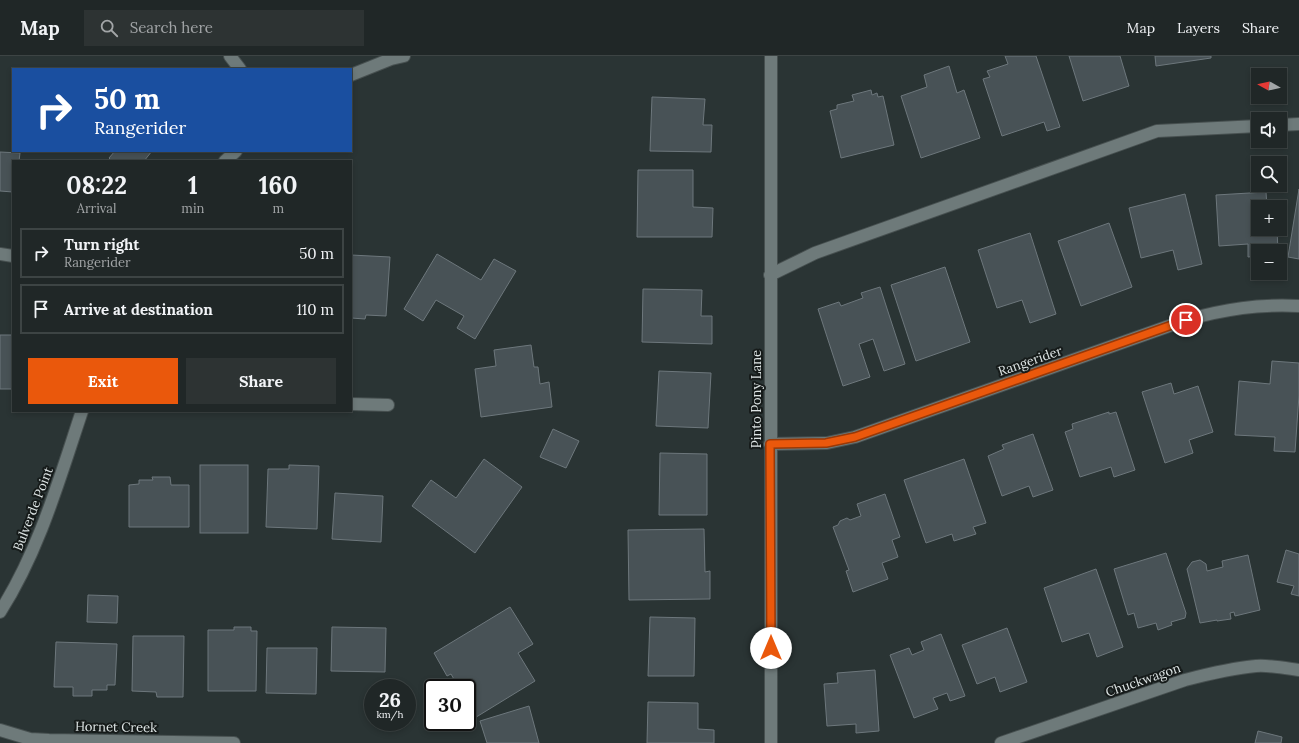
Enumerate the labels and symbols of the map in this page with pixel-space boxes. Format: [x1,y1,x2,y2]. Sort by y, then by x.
north arrow [1251,68,1287,104]
pin [1169,303,1203,337]
street label: Rangerider [996,342,1065,380]
street label: Pinto Pony Lane [748,350,765,448]
street label: Bulverde Point [9,465,57,553]
position arrow [750,627,792,669]
street label: Chuckwagon [1103,659,1183,701]
speed limit sign: 30 [424,679,476,731]
street label: Hornet Creek [75,718,157,736]

